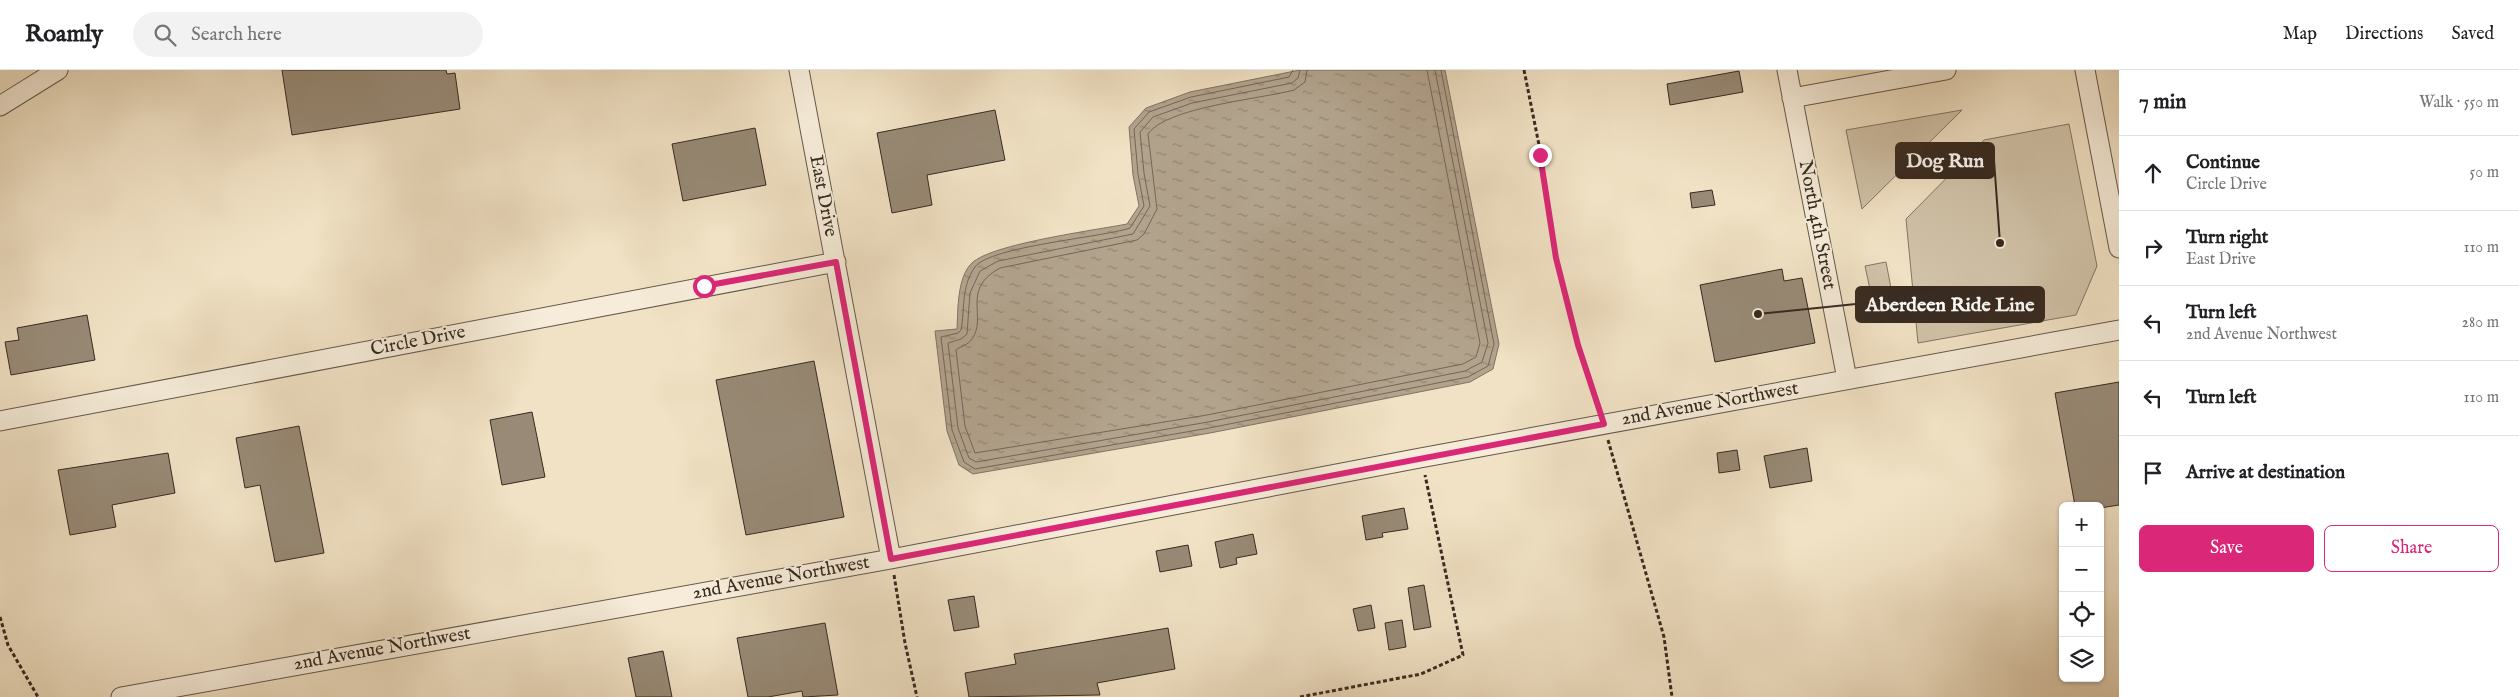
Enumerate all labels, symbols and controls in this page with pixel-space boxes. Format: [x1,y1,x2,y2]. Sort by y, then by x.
search box [133,12,483,57]
text: Roamly [25,19,103,50]
icon: search [151,21,179,49]
text: Search here [191,23,282,47]
text: Map [2283,23,2317,46]
text: Directions [2345,23,2423,46]
text: Saved [2451,23,2494,46]
text: 7 min [2139,89,2186,116]
text: Walk · 550 m [2419,93,2499,113]
callout: Dog Run [1896,143,1994,178]
route end [1529,144,1552,167]
text: Dog Run [1906,149,1984,174]
text: Continue [2186,151,2260,175]
street label: East Drive [803,153,843,239]
street label: North 4th Street [1793,158,1841,292]
icon: ahead [2139,159,2167,187]
text: 50 m [2470,163,2499,183]
text: Circle Drive [2186,175,2267,195]
text: Turn right [2186,226,2268,250]
icon: right [2139,234,2167,262]
text: 110 m [2463,238,2499,258]
text: East Drive [2186,250,2256,270]
route start [693,275,716,298]
callout: Aberdeen Ride Line [1856,287,2044,322]
text: Aberdeen Ride Line [1865,293,2035,318]
text: Turn left [2186,301,2257,325]
icon: left [2139,309,2167,337]
text: 280 m [2462,313,2499,333]
street label: Circle Drive [369,320,468,362]
text: 2nd Avenue Northwest [2186,325,2337,345]
street label: 2nd Avenue Northwest [1620,377,1801,431]
icon: left [2139,384,2167,412]
text: Turn left [2186,386,2257,410]
text: 110 m [2463,388,2499,408]
icon: arrive [2139,459,2167,487]
text: Arrive at destination [2186,461,2345,485]
map controls [2059,502,2104,682]
button: + [2059,502,2104,547]
button: Save [2139,525,2314,572]
button: Share [2324,525,2499,572]
button: − [2059,547,2104,592]
street label: 2nd Avenue Northwest [691,551,872,605]
button: locate [2059,592,2104,637]
street label: 2nd Avenue Northwest [292,622,473,676]
button: layers [2059,637,2104,682]

